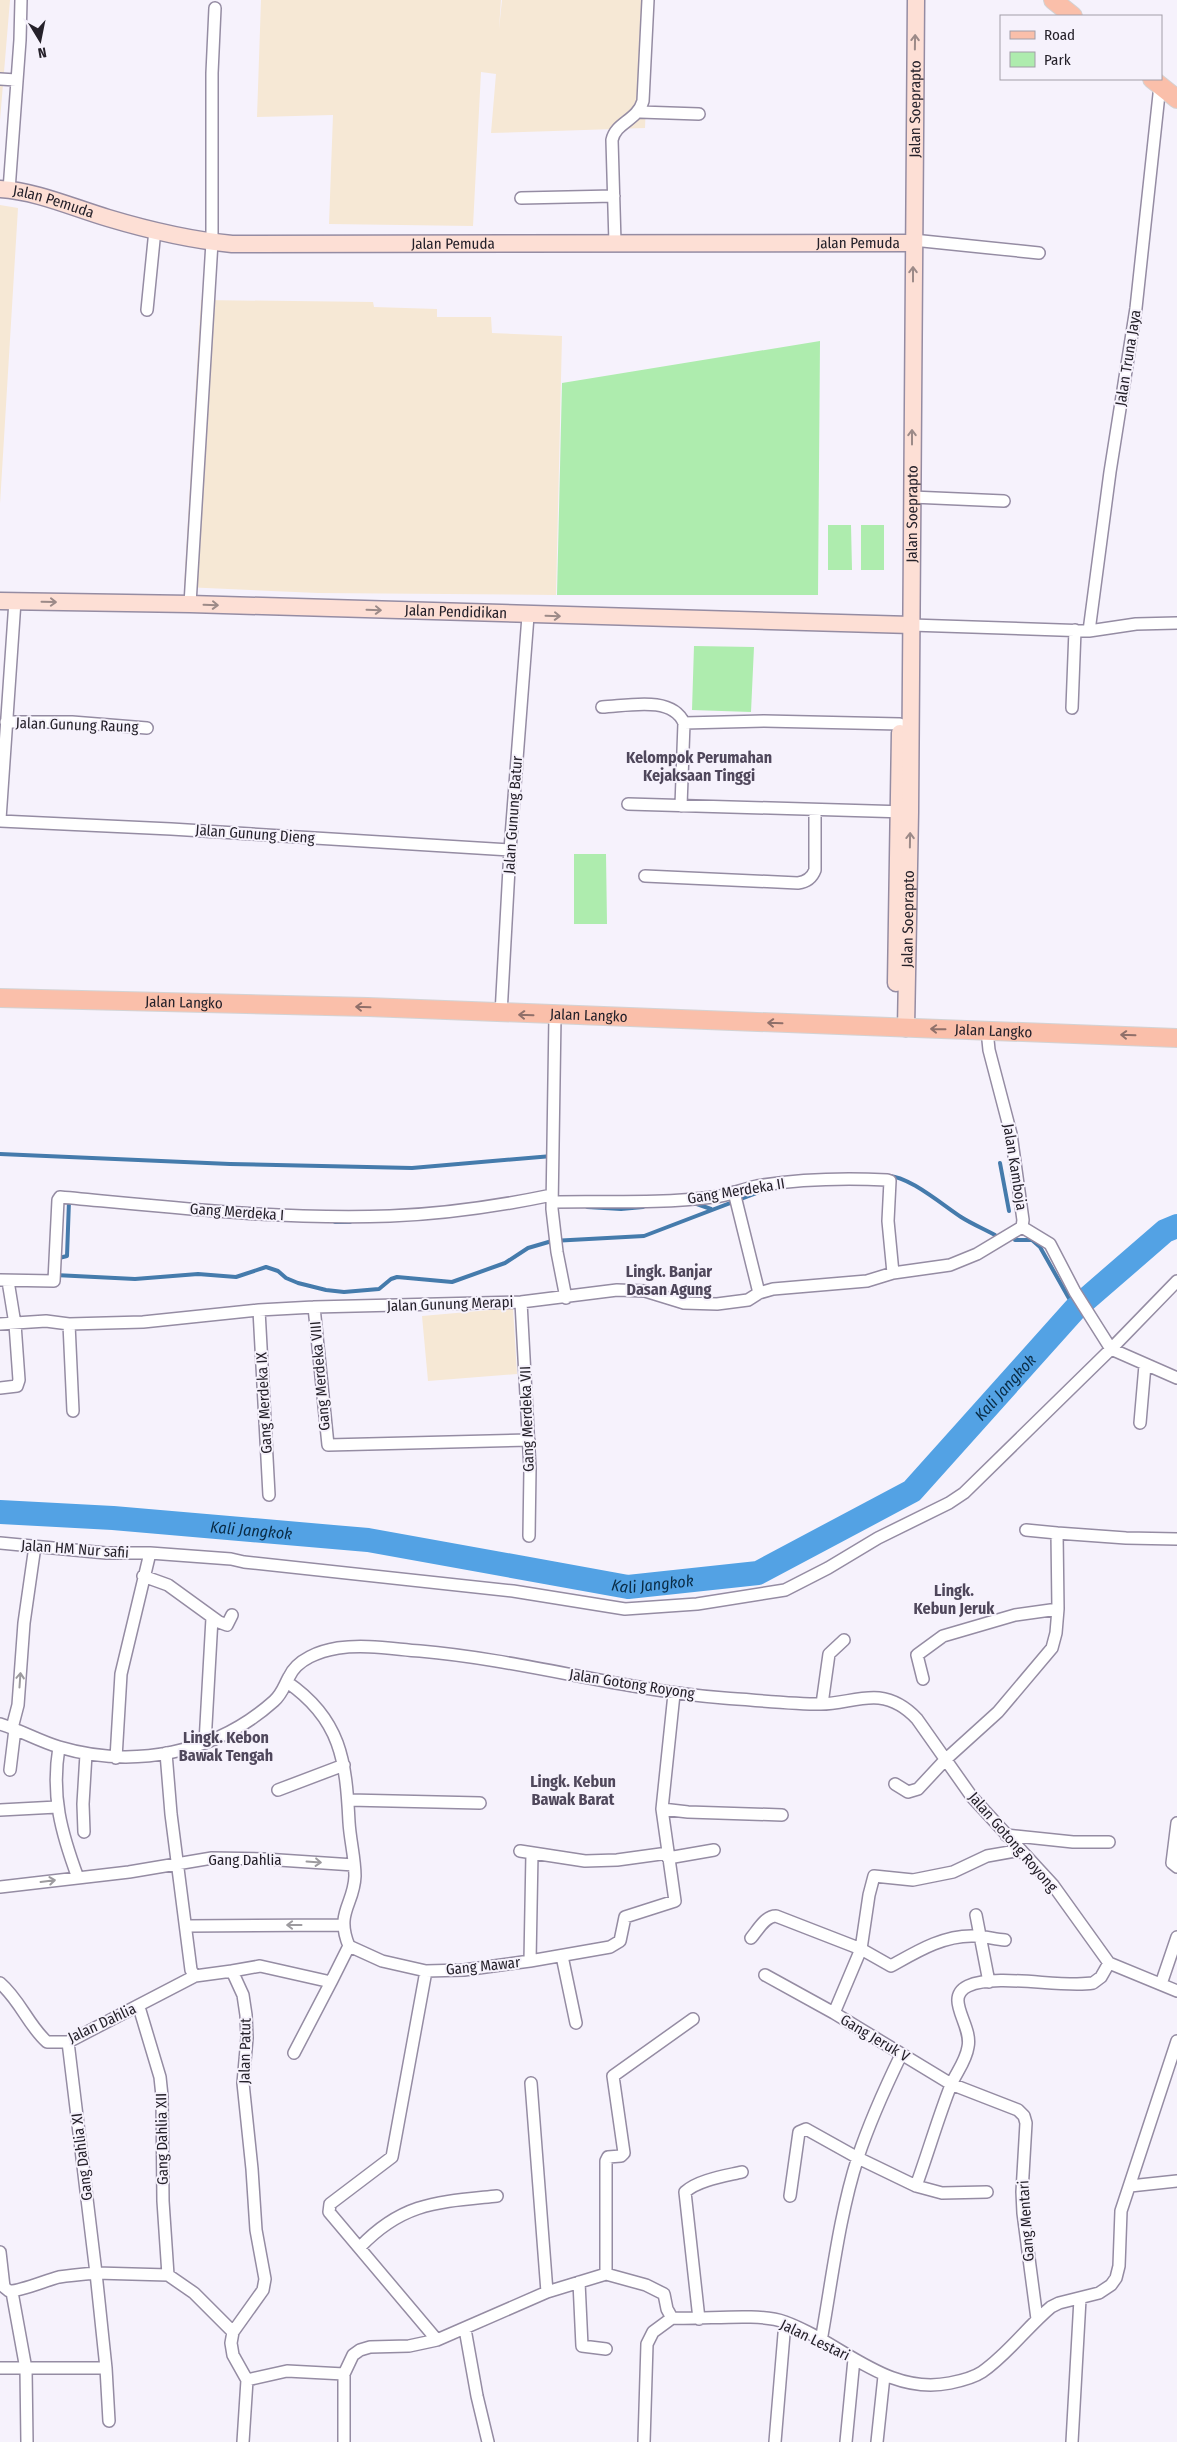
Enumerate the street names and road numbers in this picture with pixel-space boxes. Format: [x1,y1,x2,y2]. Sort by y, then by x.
street label: Jalan Soeprapto [906,60,925,158]
street label: Jalan Pemuda [12,181,96,222]
street label: Jalan Pemuda [816,234,900,252]
street label: Jalan Pemuda [411,235,495,253]
street label: Jalan Truna Jaya [1111,309,1145,407]
street label: Jalan Soeprapto [903,465,922,563]
street label: Jalan Pendidikan [404,601,507,622]
street label: Jalan Gunung Raung [15,714,139,736]
street label: Jalan Gunung Batur [500,755,526,875]
street label: Jalan Gunung Dieng [195,821,315,847]
street label: Jalan Soeprapto [898,870,918,968]
street label: Jalan Langko [145,993,223,1012]
street label: Jalan Langko [550,1005,628,1026]
street label: Jalan Langko [954,1020,1033,1041]
street label: Jalan Kamboja [999,1122,1031,1212]
street label: Gang Merdeka II [686,1174,786,1208]
street label: Gang Merdeka I [189,1200,285,1224]
street label: Jalan Gunung Merapi [386,1293,514,1315]
street label: Gang Merdeka VIII [306,1321,334,1431]
street label: Gang Merdeka IX [252,1351,276,1454]
street label: Gang Merdeka VII [516,1366,538,1472]
street label: Jalan HM Nur safii [20,1536,130,1562]
street label: Jalan Gotong Royong [568,1665,696,1703]
street label: Jalan Gotong Royong [965,1788,1061,1896]
street label: Gang Dahlia [208,1851,282,1869]
street label: Gang Mawar [445,1953,522,1979]
street label: Jalan Dahlia [65,1999,139,2047]
street label: Gang Jeruk V [837,2010,913,2066]
street label: Jalan Patut [235,2018,255,2084]
street label: Gang Dahlia XII [152,2093,172,2185]
street label: Gang Dahlia XI [68,2112,96,2202]
street label: Gang Mentari [1014,2180,1038,2262]
street label: Jalan Lestari [777,2315,853,2365]

